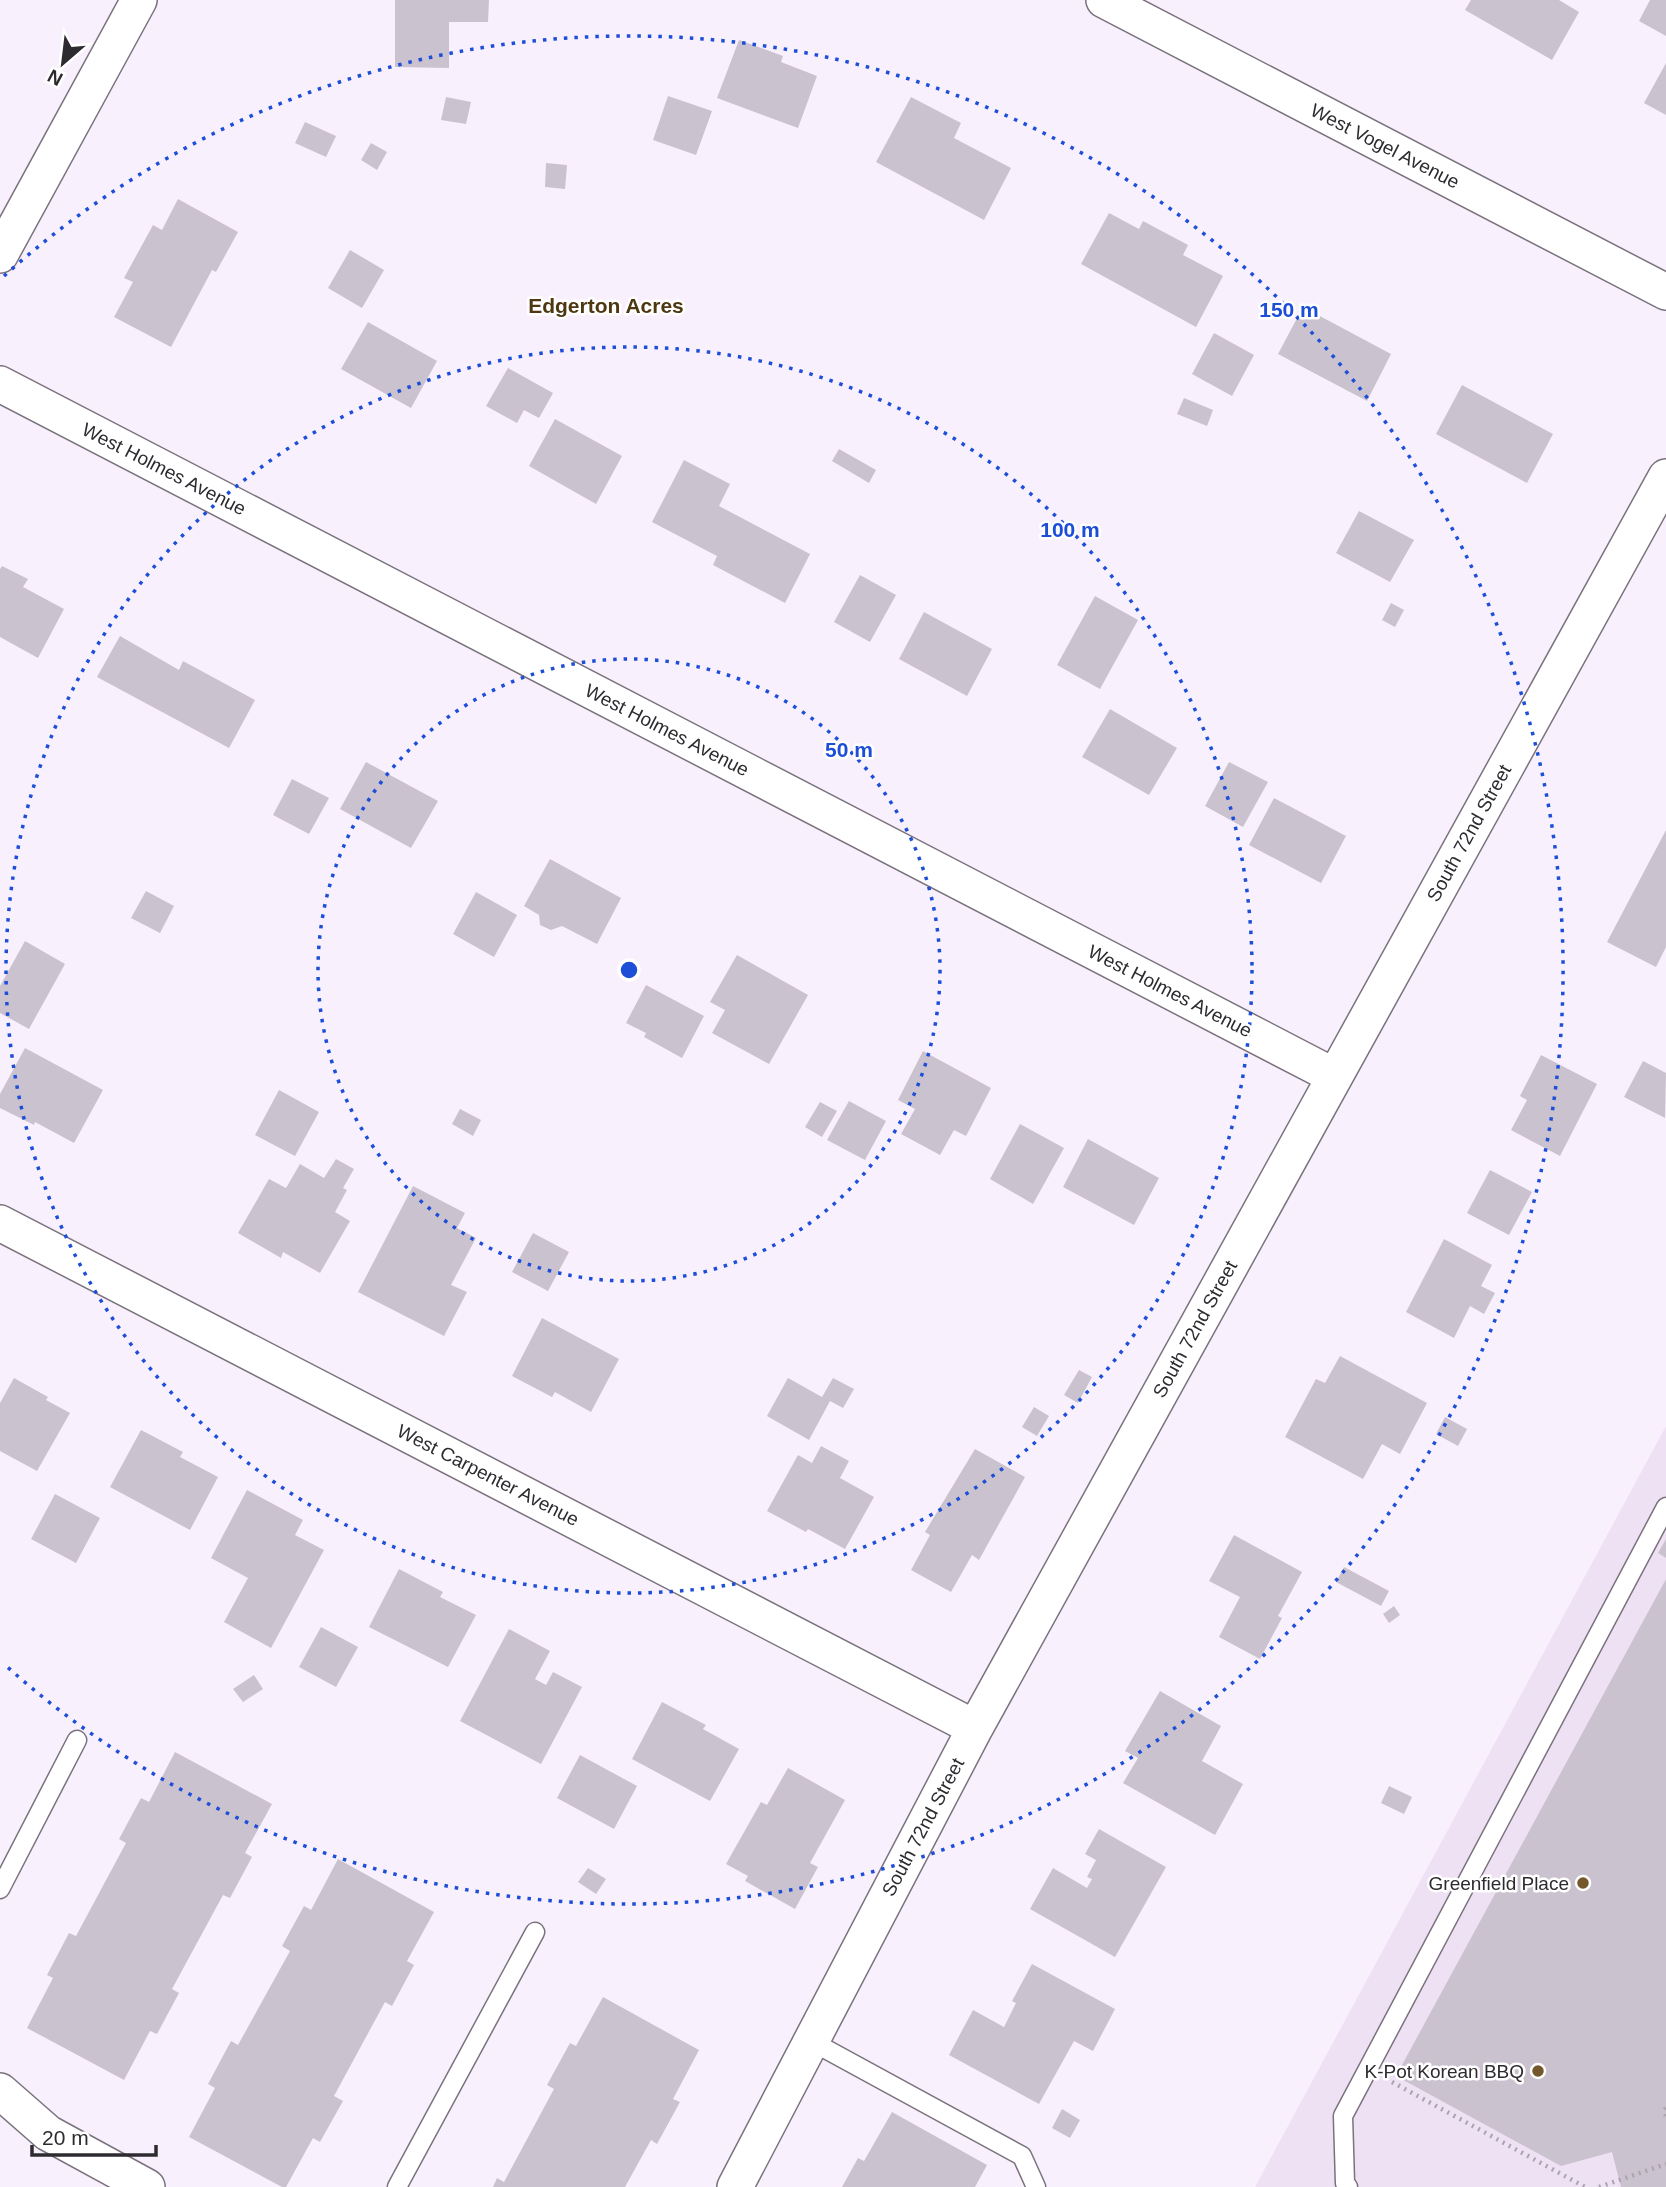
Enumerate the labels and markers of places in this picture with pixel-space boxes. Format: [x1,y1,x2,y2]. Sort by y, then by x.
centre of rings [617,958,641,982]
place label: Greenfield Place [1429,1873,1569,1894]
marker: Greenfield Place [1575,1875,1591,1891]
place label: K-Pot Korean BBQ [1365,2061,1524,2082]
marker: K-Pot Korean BBQ [1530,2063,1546,2079]

